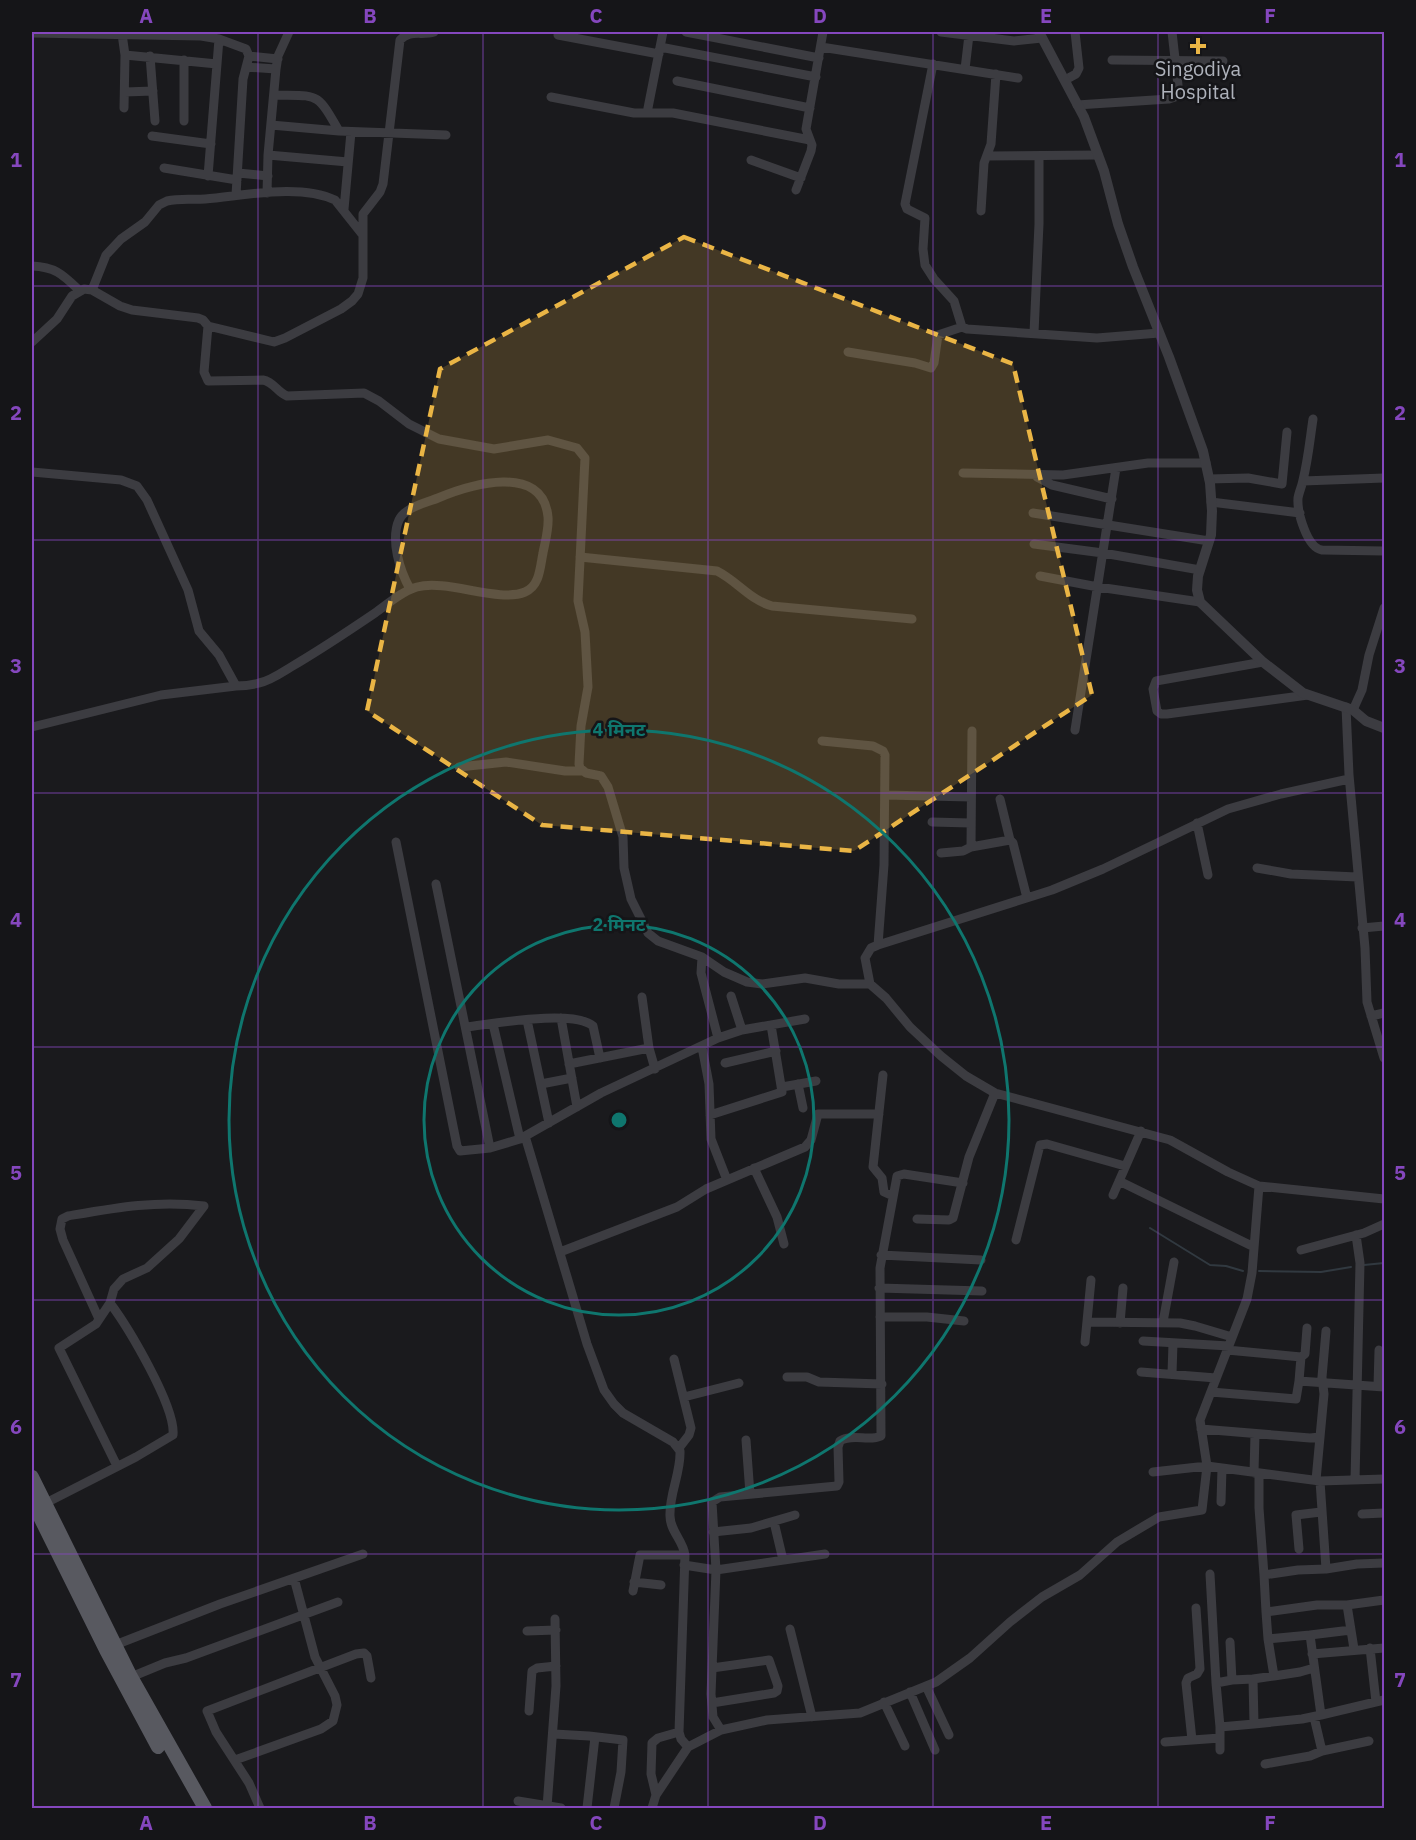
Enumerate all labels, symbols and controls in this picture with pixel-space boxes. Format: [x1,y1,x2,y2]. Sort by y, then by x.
text: A [139,2,153,29]
text: B [363,2,377,29]
text: C [589,2,603,29]
text: D [813,2,827,29]
text: E [1040,2,1052,29]
text: F [1264,2,1276,29]
marker: Singodiya Hospital [1189,37,1207,55]
place label: Singodiya Hospital [1155,55,1242,105]
text: 1 [10,146,22,173]
text: 1 [1394,146,1406,173]
text: 2 [10,399,22,426]
text: 2 [1394,399,1406,426]
text: 3 [10,652,22,679]
text: 3 [1394,652,1406,679]
text: 4 मिनट [593,718,646,741]
text: 4 [10,906,22,933]
text: 4 [1394,906,1406,933]
text: 2 मिनट [593,913,646,936]
centre of rings [609,1110,629,1130]
text: 5 [10,1159,22,1186]
text: 5 [1394,1159,1406,1186]
text: 6 [10,1413,22,1440]
text: 6 [1394,1413,1406,1440]
text: 7 [10,1666,22,1693]
text: 7 [1394,1666,1406,1693]
text: A [139,1809,153,1836]
text: B [363,1809,377,1836]
text: C [589,1809,603,1836]
text: D [813,1809,827,1836]
text: E [1040,1809,1052,1836]
text: F [1264,1809,1276,1836]

